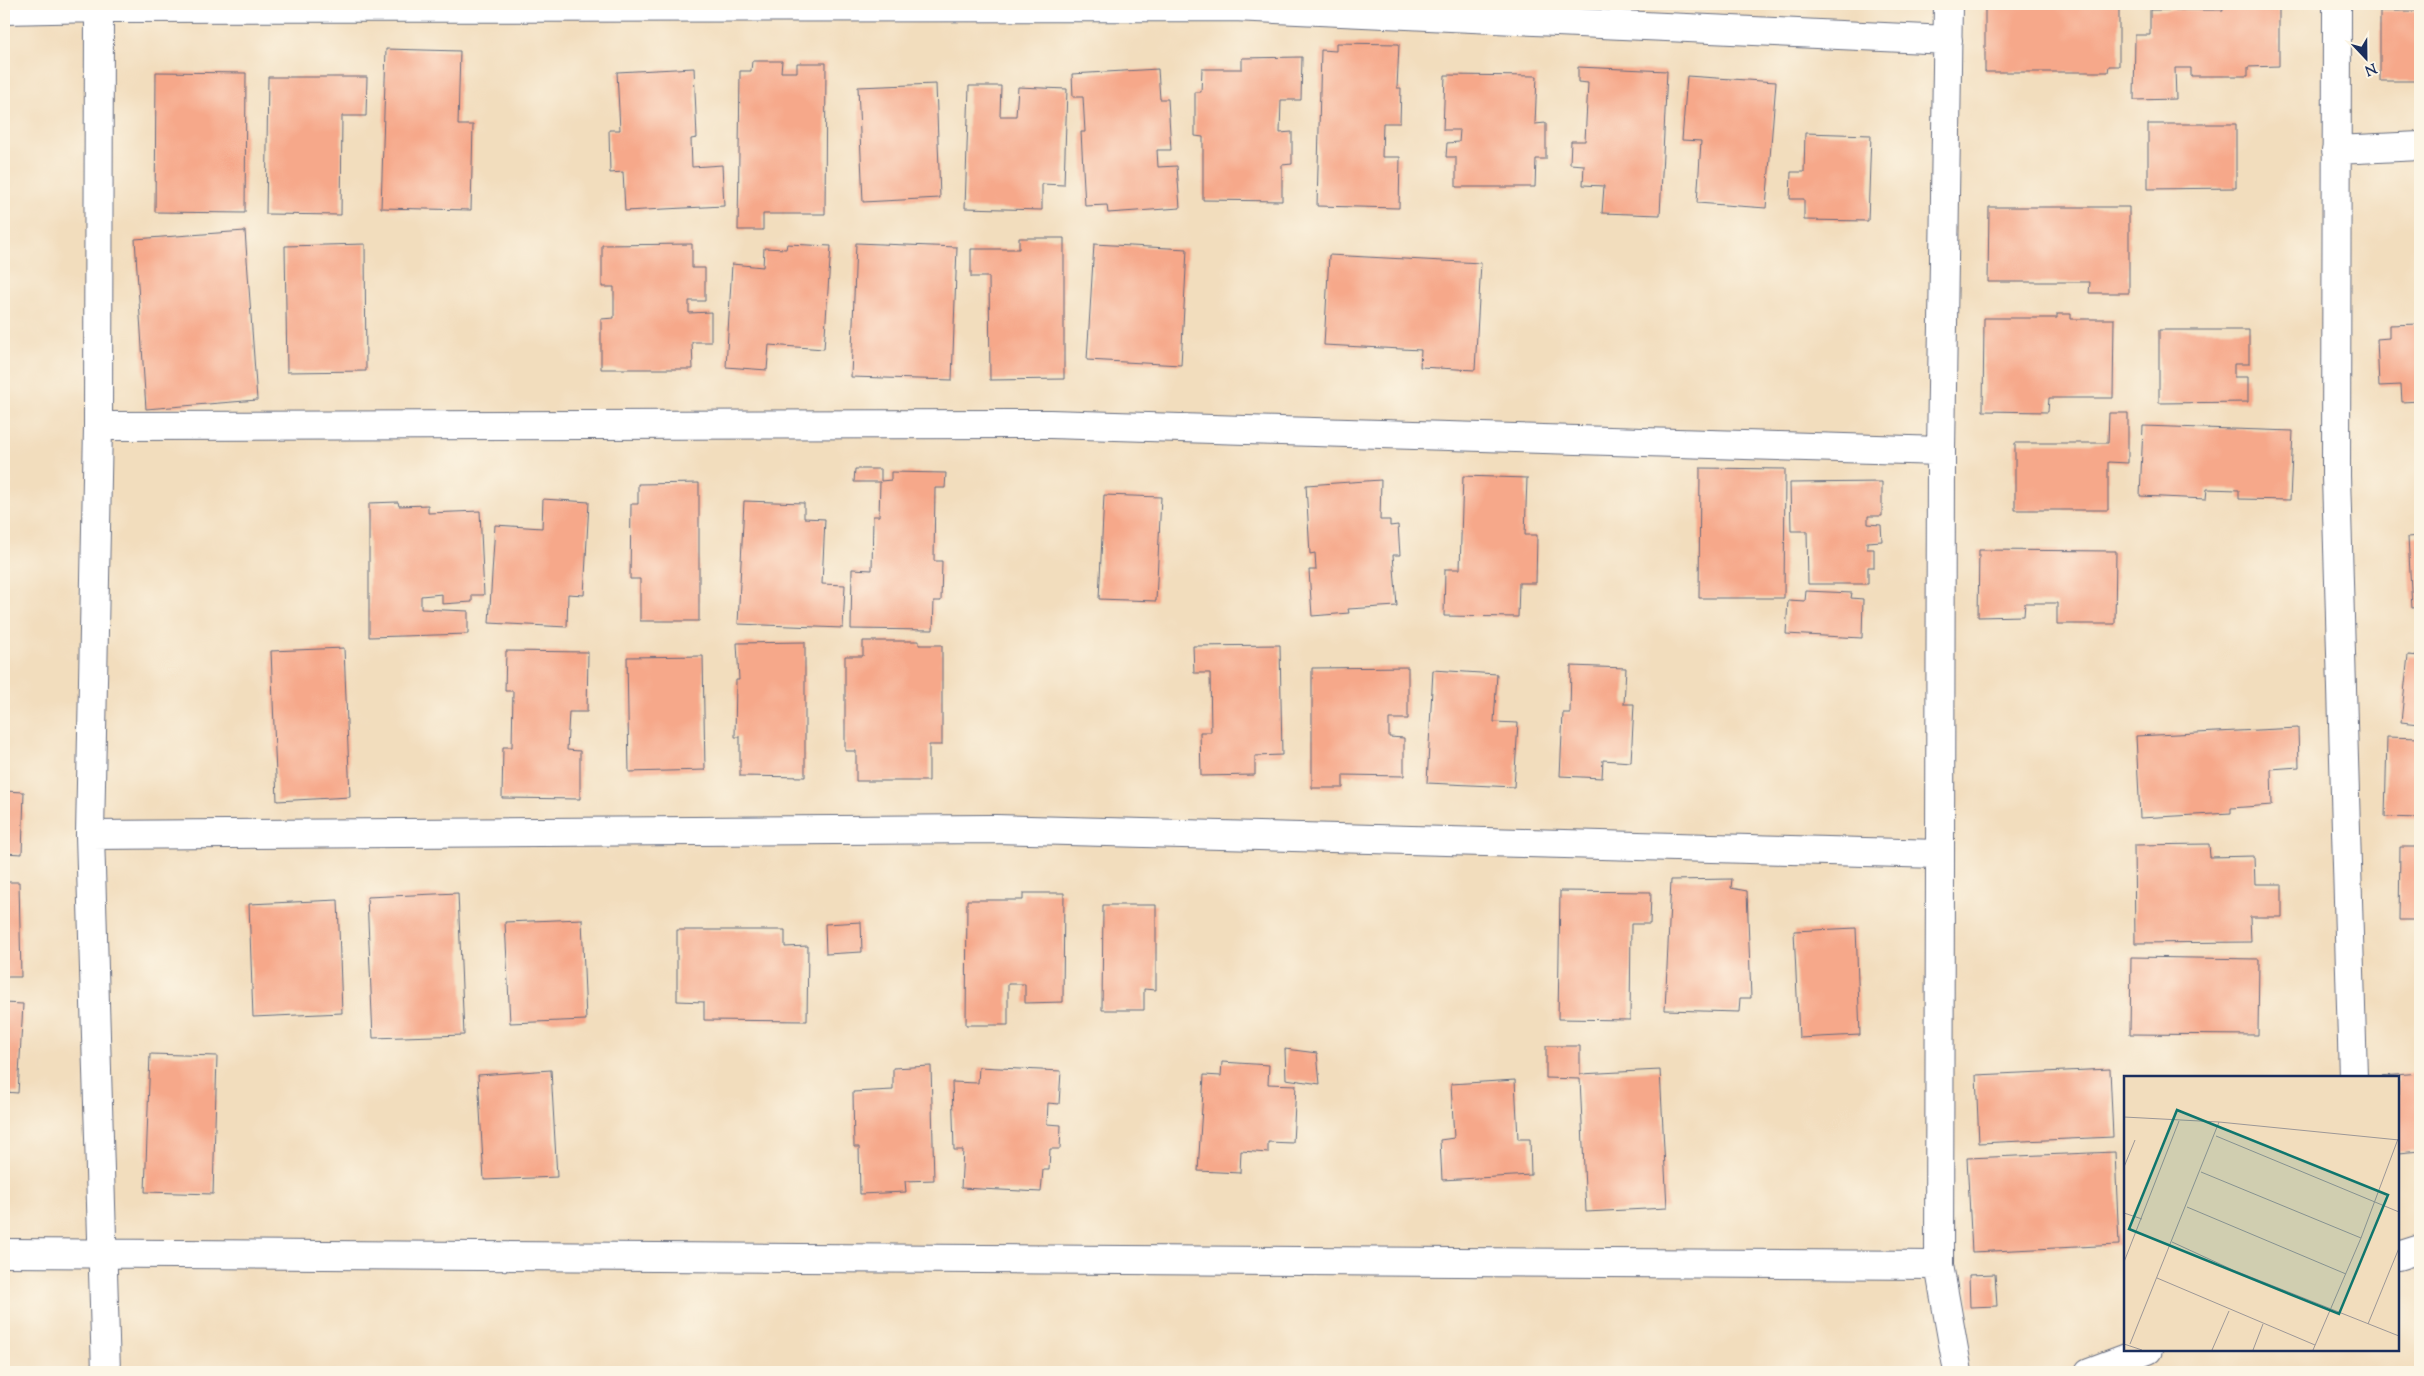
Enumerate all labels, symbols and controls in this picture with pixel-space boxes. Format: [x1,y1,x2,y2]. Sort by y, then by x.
north arrow [2342,32,2392,82]
text: N [2361,57,2379,80]
inset map [2124,1076,2399,1351]

